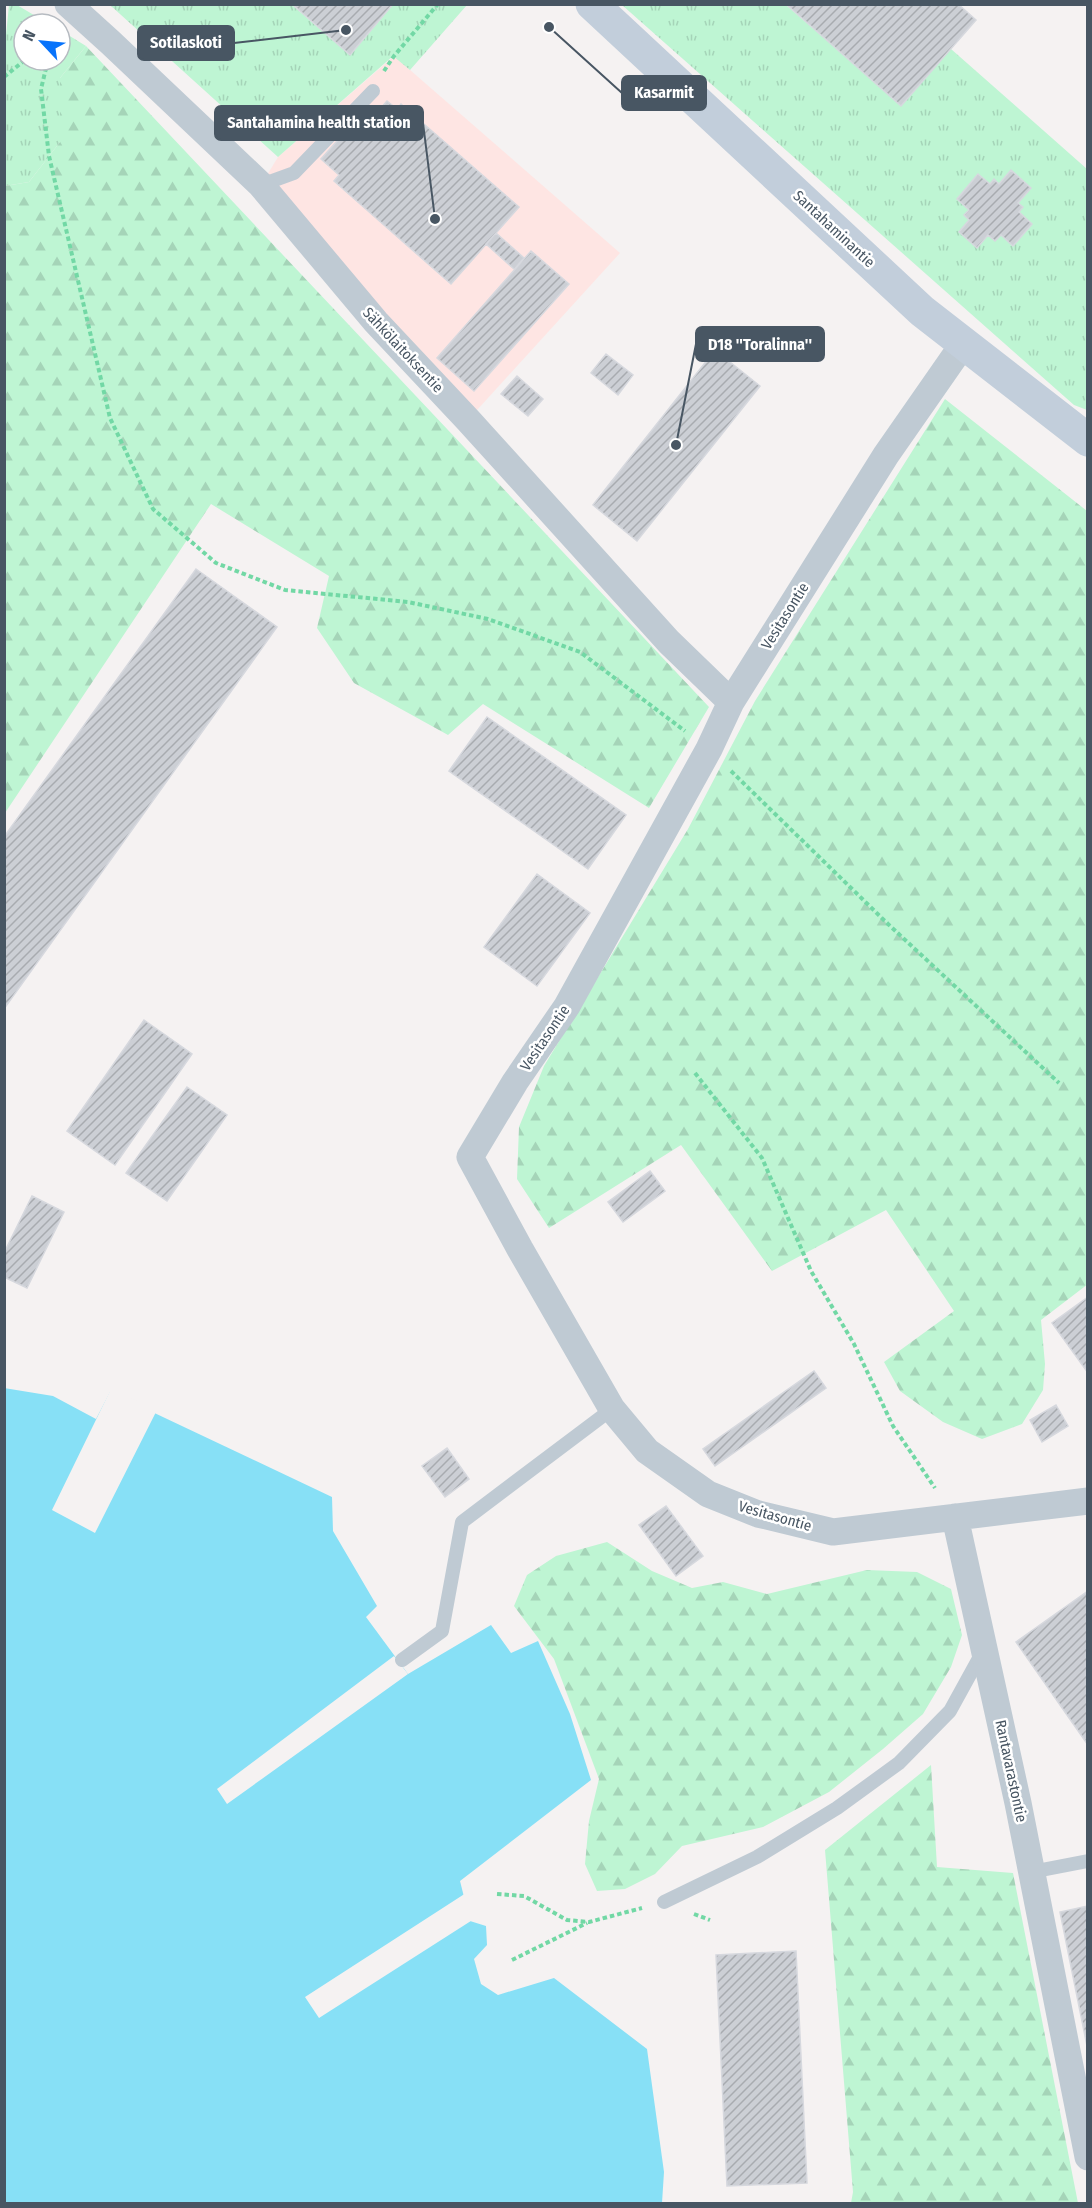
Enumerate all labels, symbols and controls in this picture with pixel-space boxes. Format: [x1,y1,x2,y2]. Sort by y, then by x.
north arrow [12,12,72,72]
callout: Sotilaskoti [138,26,234,60]
text: N [18,27,40,44]
text: Sotilaskoti [150,33,222,52]
callout: Kasarmit [622,76,706,110]
text: Kasarmit [634,83,694,102]
callout: Santahamina health station [215,106,423,140]
text: Santahamina health station [227,113,411,132]
street label: Santahaminantie [790,187,878,271]
street label: Sähkölaitoksentie [359,304,447,396]
callout: D18 ''Toralinna'' [696,327,824,361]
text: D18 ''Toralinna'' [708,335,812,354]
street label: Vesitasontie [757,579,813,653]
street label: Vesitasontie [517,1002,573,1074]
street label: Vesitasontie [736,1497,814,1535]
street label: Rantavarastontie [991,1718,1031,1824]

